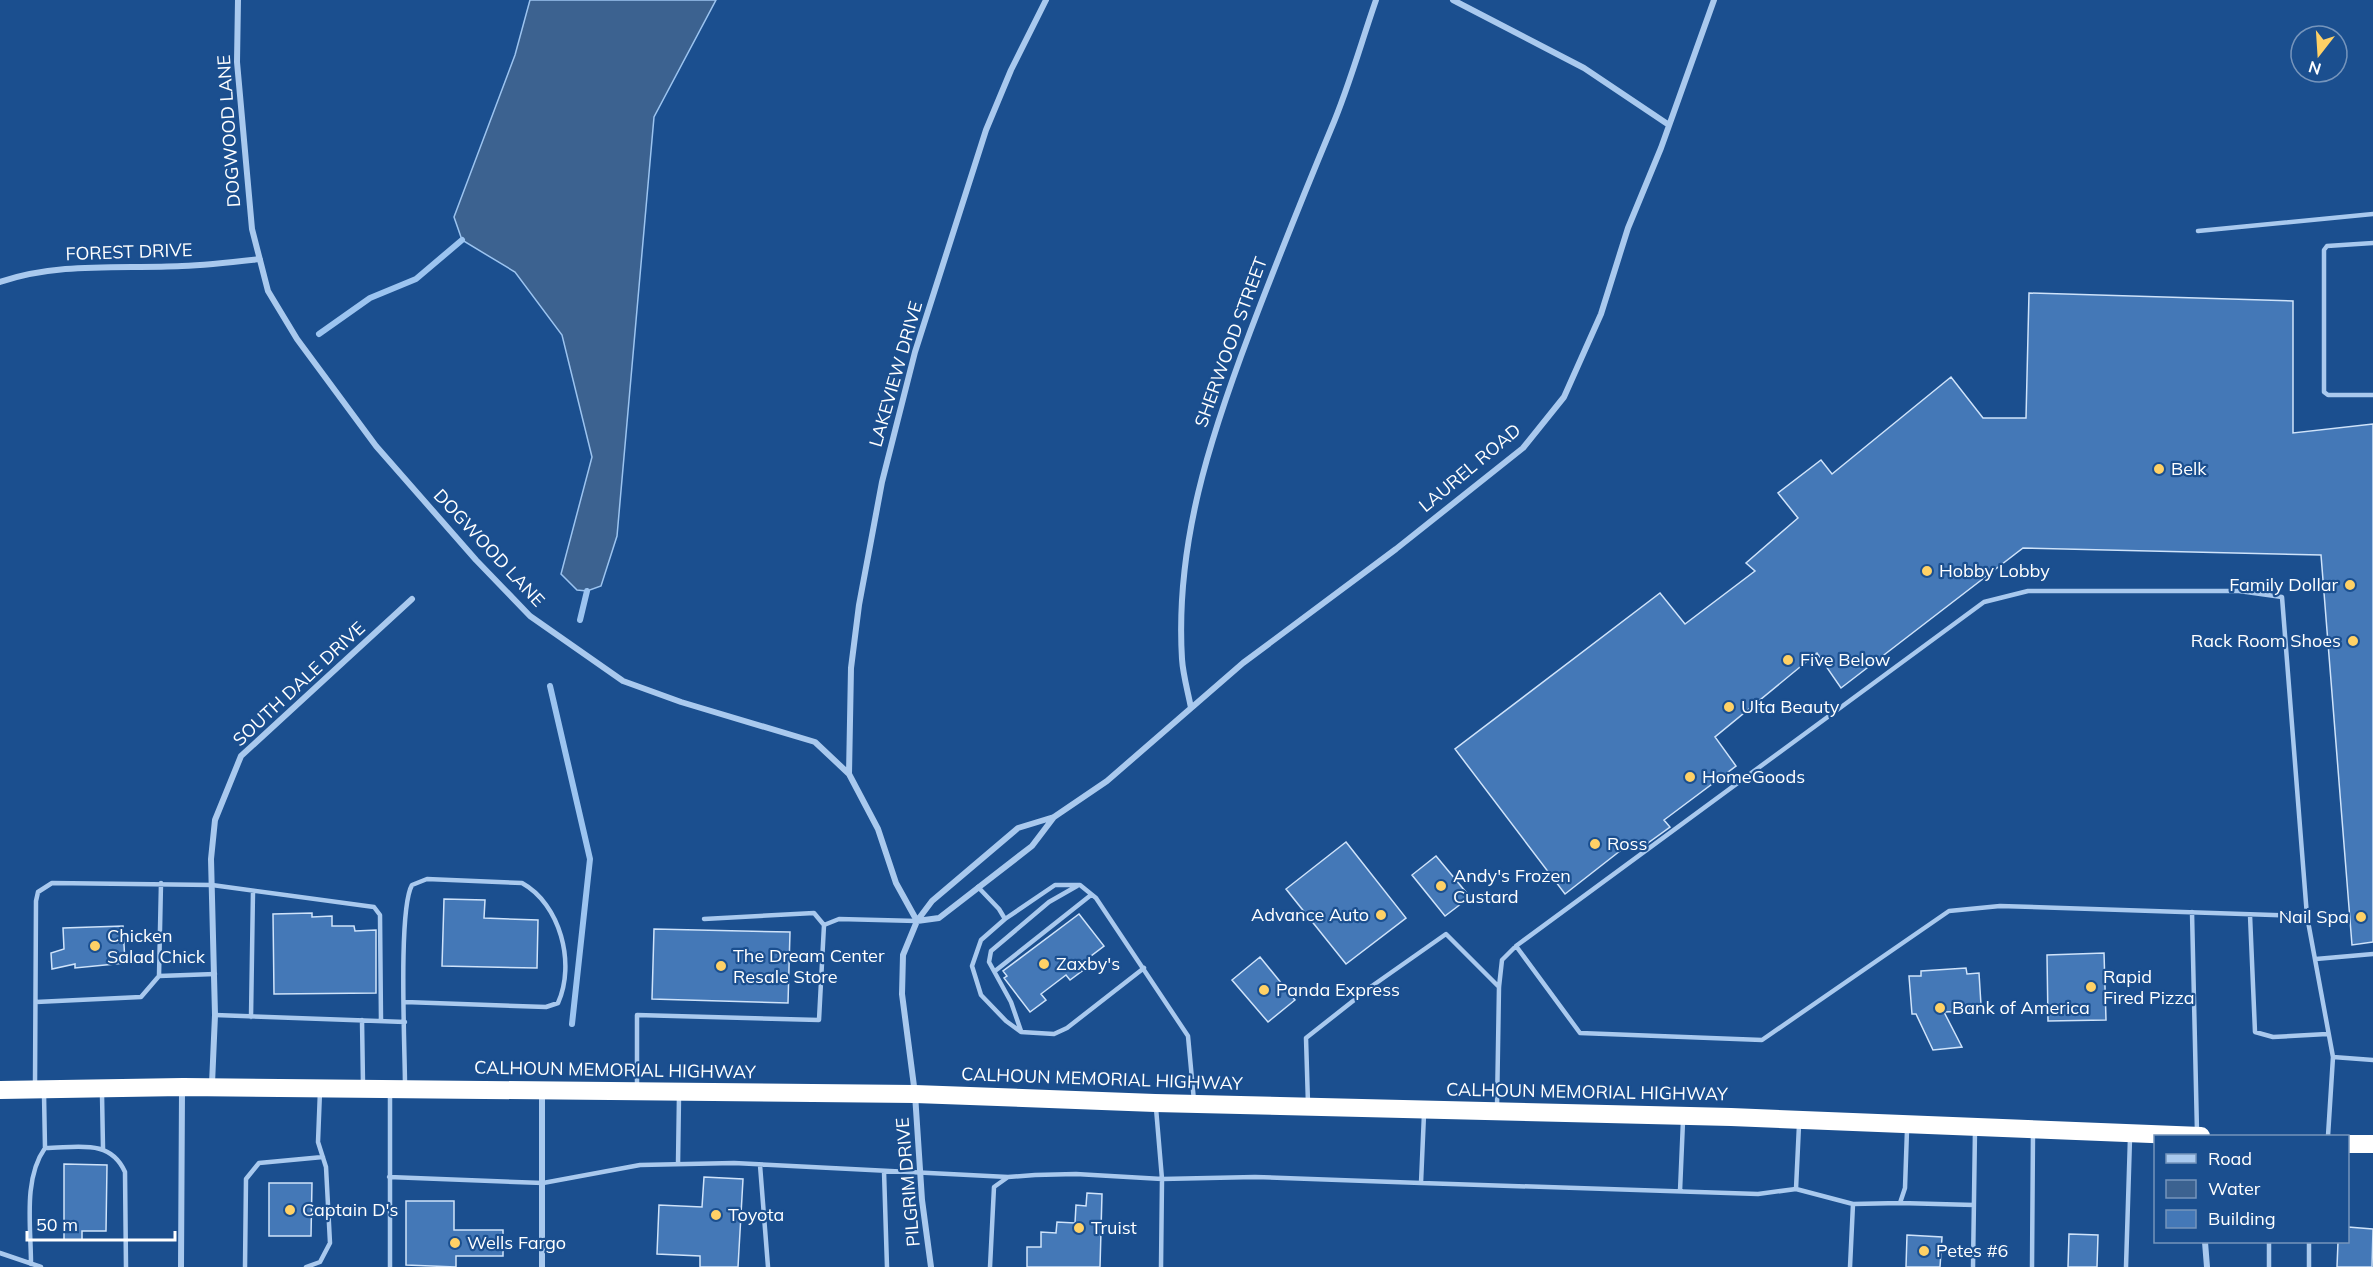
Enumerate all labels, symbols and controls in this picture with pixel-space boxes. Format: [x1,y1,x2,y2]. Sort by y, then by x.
north arrow [2289,24,2349,84]
street label: DOGWOOD LANE [212,54,245,208]
text: N [2306,57,2323,80]
street label: FOREST DRIVE [65,238,193,265]
street label: SHERWOOD STREET [1189,253,1272,430]
street label: LAKEVIEW DRIVE [864,298,927,449]
street label: LAUREL ROAD [1414,418,1525,517]
place label: Belk [2171,457,2207,480]
marker: Belk [2152,462,2166,476]
street label: DOGWOOD LANE [429,484,550,611]
place label: Hobby Lobby [1939,559,2050,582]
marker: Hobby Lobby [1920,564,1934,578]
place label: Family Dollar [2229,573,2338,596]
marker: Family Dollar [2343,578,2357,592]
street label: SOUTH DALE DRIVE [228,616,370,751]
place label: Rack Room Shoes [2191,629,2341,652]
marker: Rack Room Shoes [2346,634,2360,648]
place label: Five Below [1800,648,1891,671]
marker: Five Below [1781,653,1795,667]
place label: Ulta Beauty [1741,695,1840,718]
marker: Ulta Beauty [1722,700,1736,714]
place label: HomeGoods [1702,765,1805,788]
marker: HomeGoods [1683,770,1697,784]
place label: Ross [1607,832,1647,855]
marker: Ross [1588,837,1602,851]
place label: Andy's Frozen Custard [1453,864,1571,908]
marker: Andy's Frozen Custard [1434,879,1448,893]
place label: Advance Auto [1251,903,1369,926]
place label: Nail Spa [2279,905,2349,928]
marker: Advance Auto [1374,908,1388,922]
marker: Nail Spa [2354,910,2368,924]
place label: Chicken Salad Chick [107,924,206,968]
marker: Chicken Salad Chick [88,939,102,953]
place label: The Dream Center Resale Store [733,944,885,988]
place label: Zaxby's [1056,952,1120,975]
marker: Zaxby's [1037,957,1051,971]
marker: The Dream Center Resale Store [714,959,728,973]
place label: Rapid Fired Pizza [2103,965,2195,1009]
place label: Panda Express [1276,978,1400,1001]
marker: Rapid Fired Pizza [2084,980,2098,994]
marker: Panda Express [1257,983,1271,997]
place label: Bank of America [1952,996,2090,1019]
marker: Bank of America [1933,1001,1947,1015]
street label: CALHOUN MEMORIAL HIGHWAY [474,1056,757,1083]
street label: CALHOUN MEMORIAL HIGHWAY [961,1062,1244,1095]
street label: CALHOUN MEMORIAL HIGHWAY [1446,1078,1729,1105]
street label: PILGRIM DRIVE [890,1116,925,1248]
legend [2154,1135,2349,1243]
text: Road [2208,1147,2252,1170]
text: Water [2208,1177,2261,1200]
place label: Captain D's [302,1198,399,1221]
marker: Captain D's [283,1203,297,1217]
place label: Toyota [728,1203,784,1226]
scale bar [27,1204,176,1242]
text: Building [2208,1207,2276,1230]
marker: Toyota [709,1208,723,1222]
text: 50 m [36,1213,78,1236]
place label: Truist [1091,1216,1137,1239]
marker: Truist [1072,1221,1086,1235]
place label: Wells Fargo [467,1231,566,1254]
marker: Wells Fargo [448,1236,462,1250]
place label: Petes #6 [1936,1239,2008,1262]
marker: Petes #6 [1917,1244,1931,1258]

